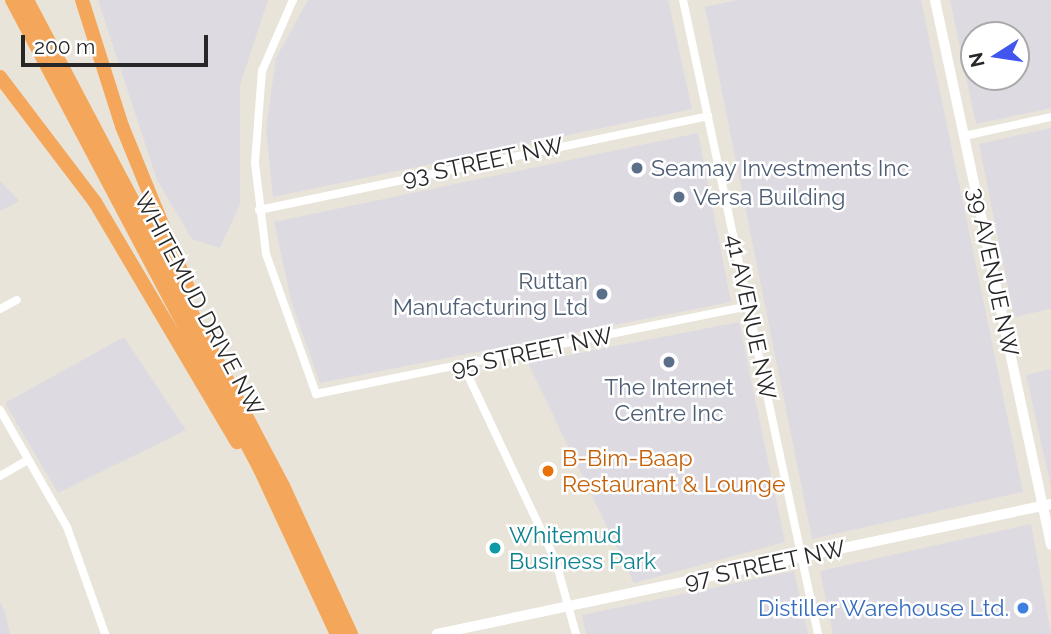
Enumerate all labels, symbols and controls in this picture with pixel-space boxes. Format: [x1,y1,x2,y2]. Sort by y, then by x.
scale bar [24,21,212,65]
north arrow [960,21,1030,91]
text: 200 m [34,34,95,59]
text: N [964,51,989,69]
street label: 93 STREET NW [400,131,566,193]
place label: Seamay Investments Inc [651,154,910,182]
marker: Seamay Investments Inc [629,160,645,176]
place label: Versa Building [693,183,845,211]
street label: 39 AVENUE NW [962,185,1024,359]
street label: WHITEMUD DRIVE NW [128,188,270,420]
marker: Versa Building [671,189,687,205]
street label: 41 AVENUE NW [720,232,782,402]
place label: Ruttan Manufacturing Ltd [393,267,588,321]
marker: Ruttan Manufacturing Ltd [594,286,610,302]
street label: 95 STREET NW [449,321,615,383]
marker: The Internet Centre Inc [661,354,677,370]
place label: The Internet Centre Inc [604,373,734,427]
place label: B-Bim-Baap Restaurant & Lounge [562,444,785,498]
marker: B-Bim-Baap Restaurant & Lounge [540,463,556,479]
place label: Whitemud Business Park [509,521,656,575]
street label: 97 STREET NW [682,534,848,596]
marker: Whitemud Business Park [487,540,503,556]
place label: Distiller Warehouse Ltd. [757,594,1009,622]
marker: Distiller Warehouse Ltd. [1015,600,1031,616]

